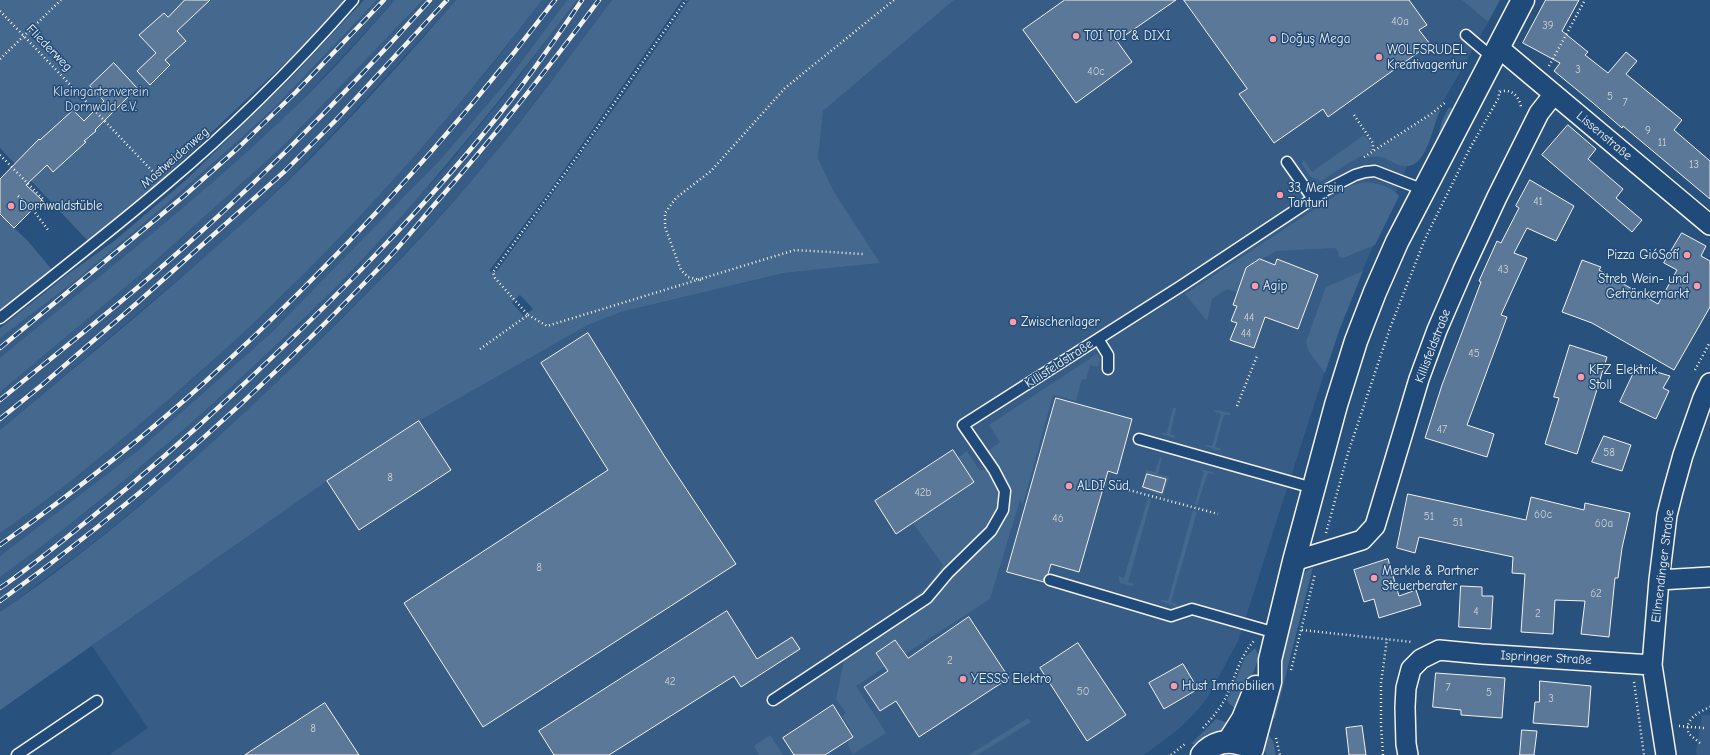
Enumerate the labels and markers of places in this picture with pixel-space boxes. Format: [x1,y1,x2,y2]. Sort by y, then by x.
place label: TOI TOI & DIXI [1084,28,1171,44]
marker: TOI TOI & DIXI [1071,31,1081,41]
place label: Doğuş Mega [1281,31,1350,47]
marker: Doğuş Mega [1268,34,1278,44]
place label: WOLFSRUDEL Kreativagentur [1387,42,1467,73]
marker: WOLFSRUDEL Kreativagentur [1374,52,1384,62]
place label: 33 Mersin Tantuni [1288,180,1344,211]
marker: 33 Mersin Tantuni [1275,190,1285,200]
place label: Dornwaldstüble [19,198,102,214]
marker: Dornwaldstüble [6,201,16,211]
place label: Pizza GióSofí [1607,247,1679,263]
marker: Pizza GióSofí [1682,250,1692,260]
place label: Streb Wein- und Getränkemarkt [1598,271,1689,302]
place label: Agip [1263,278,1287,294]
marker: Agip [1250,281,1260,291]
marker: Streb Wein- und Getränkemarkt [1692,281,1702,291]
place label: Zwischenlager [1021,314,1100,330]
marker: Zwischenlager [1008,317,1018,327]
place label: KFZ Elektrik Stoll [1589,362,1657,393]
marker: KFZ Elektrik Stoll [1576,372,1586,382]
place label: ALDI Süd [1077,478,1129,494]
marker: ALDI Süd [1064,481,1074,491]
place label: Merkle & Partner Steuerberater [1382,563,1478,594]
marker: Merkle & Partner Steuerberater [1369,573,1379,583]
place label: YESSS Elektro [971,671,1051,687]
marker: YESSS Elektro [958,674,968,684]
place label: Hust Immobilien [1182,678,1274,694]
marker: Hust Immobilien [1169,681,1179,691]

